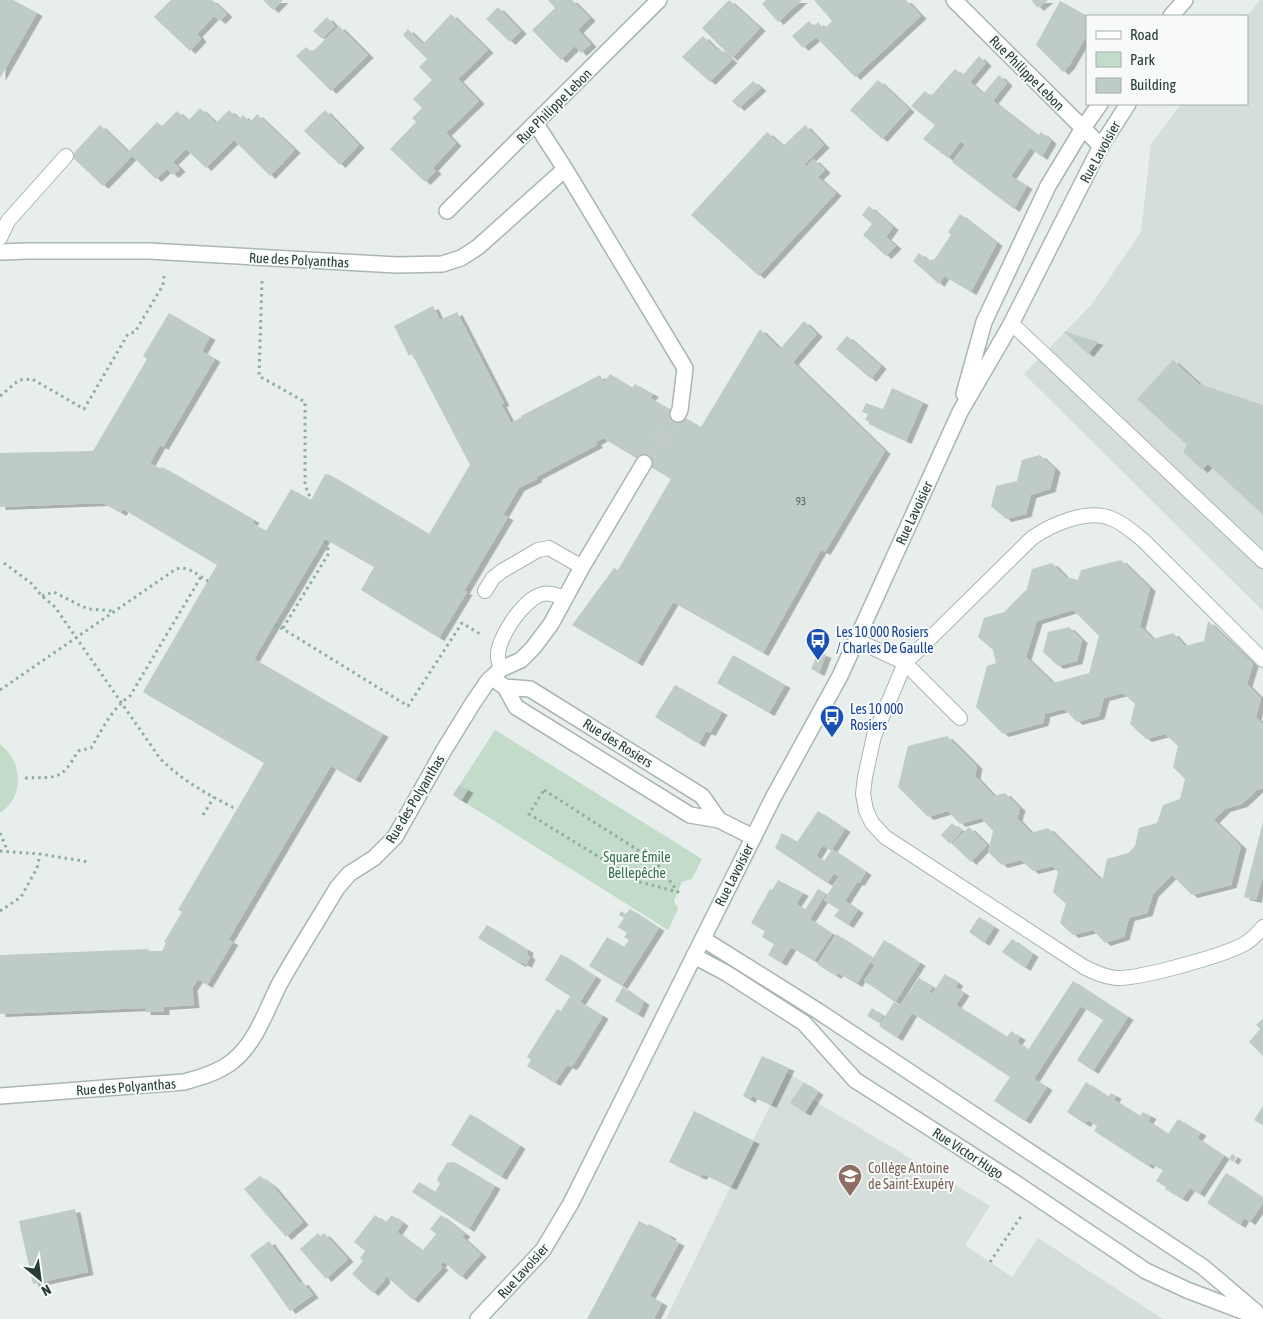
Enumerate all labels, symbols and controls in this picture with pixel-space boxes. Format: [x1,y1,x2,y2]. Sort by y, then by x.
legend [1086,15,1248,105]
text: Road [1130,26,1159,43]
street label: Rue Philippe Lebon [986,32,1068,114]
text: Park [1130,51,1155,68]
street label: Rue Philippe Lebon [513,65,595,147]
text: Building [1130,76,1176,93]
street label: Rue Lavoisier [1077,118,1124,186]
street label: Rue des Polyanthas [249,249,349,271]
street label: Rue Lavoisier [892,478,936,547]
house number: 93 [796,495,806,507]
place label: Les 10 000 Rosiers / Charles De Gaulle [836,624,934,656]
bus stop icon: Les 10 000 Rosiers / Charles De Gaulle [805,627,831,661]
place label: Les 10 000 Rosiers [850,701,904,733]
bus stop icon: Les 10 000 Rosiers [819,704,845,738]
street label: Rue des Rosiers [580,715,656,771]
street label: Rue des Polyanthas [382,752,448,846]
street label: Rue Lavoisier [711,840,757,909]
park label: Square Émile Bellepêche [603,849,671,881]
street label: Rue des Polyanthas [76,1076,176,1098]
street label: Rue Victor Hugo [930,1124,1006,1182]
place label: Collège Antoine de Saint-Exupéry [868,1160,954,1192]
school or university icon: Collège Antoine de Saint-Exupéry [837,1163,863,1197]
street label: Rue Lavoisier [494,1240,552,1302]
north arrow [15,1254,65,1304]
text: N [39,1281,54,1299]

